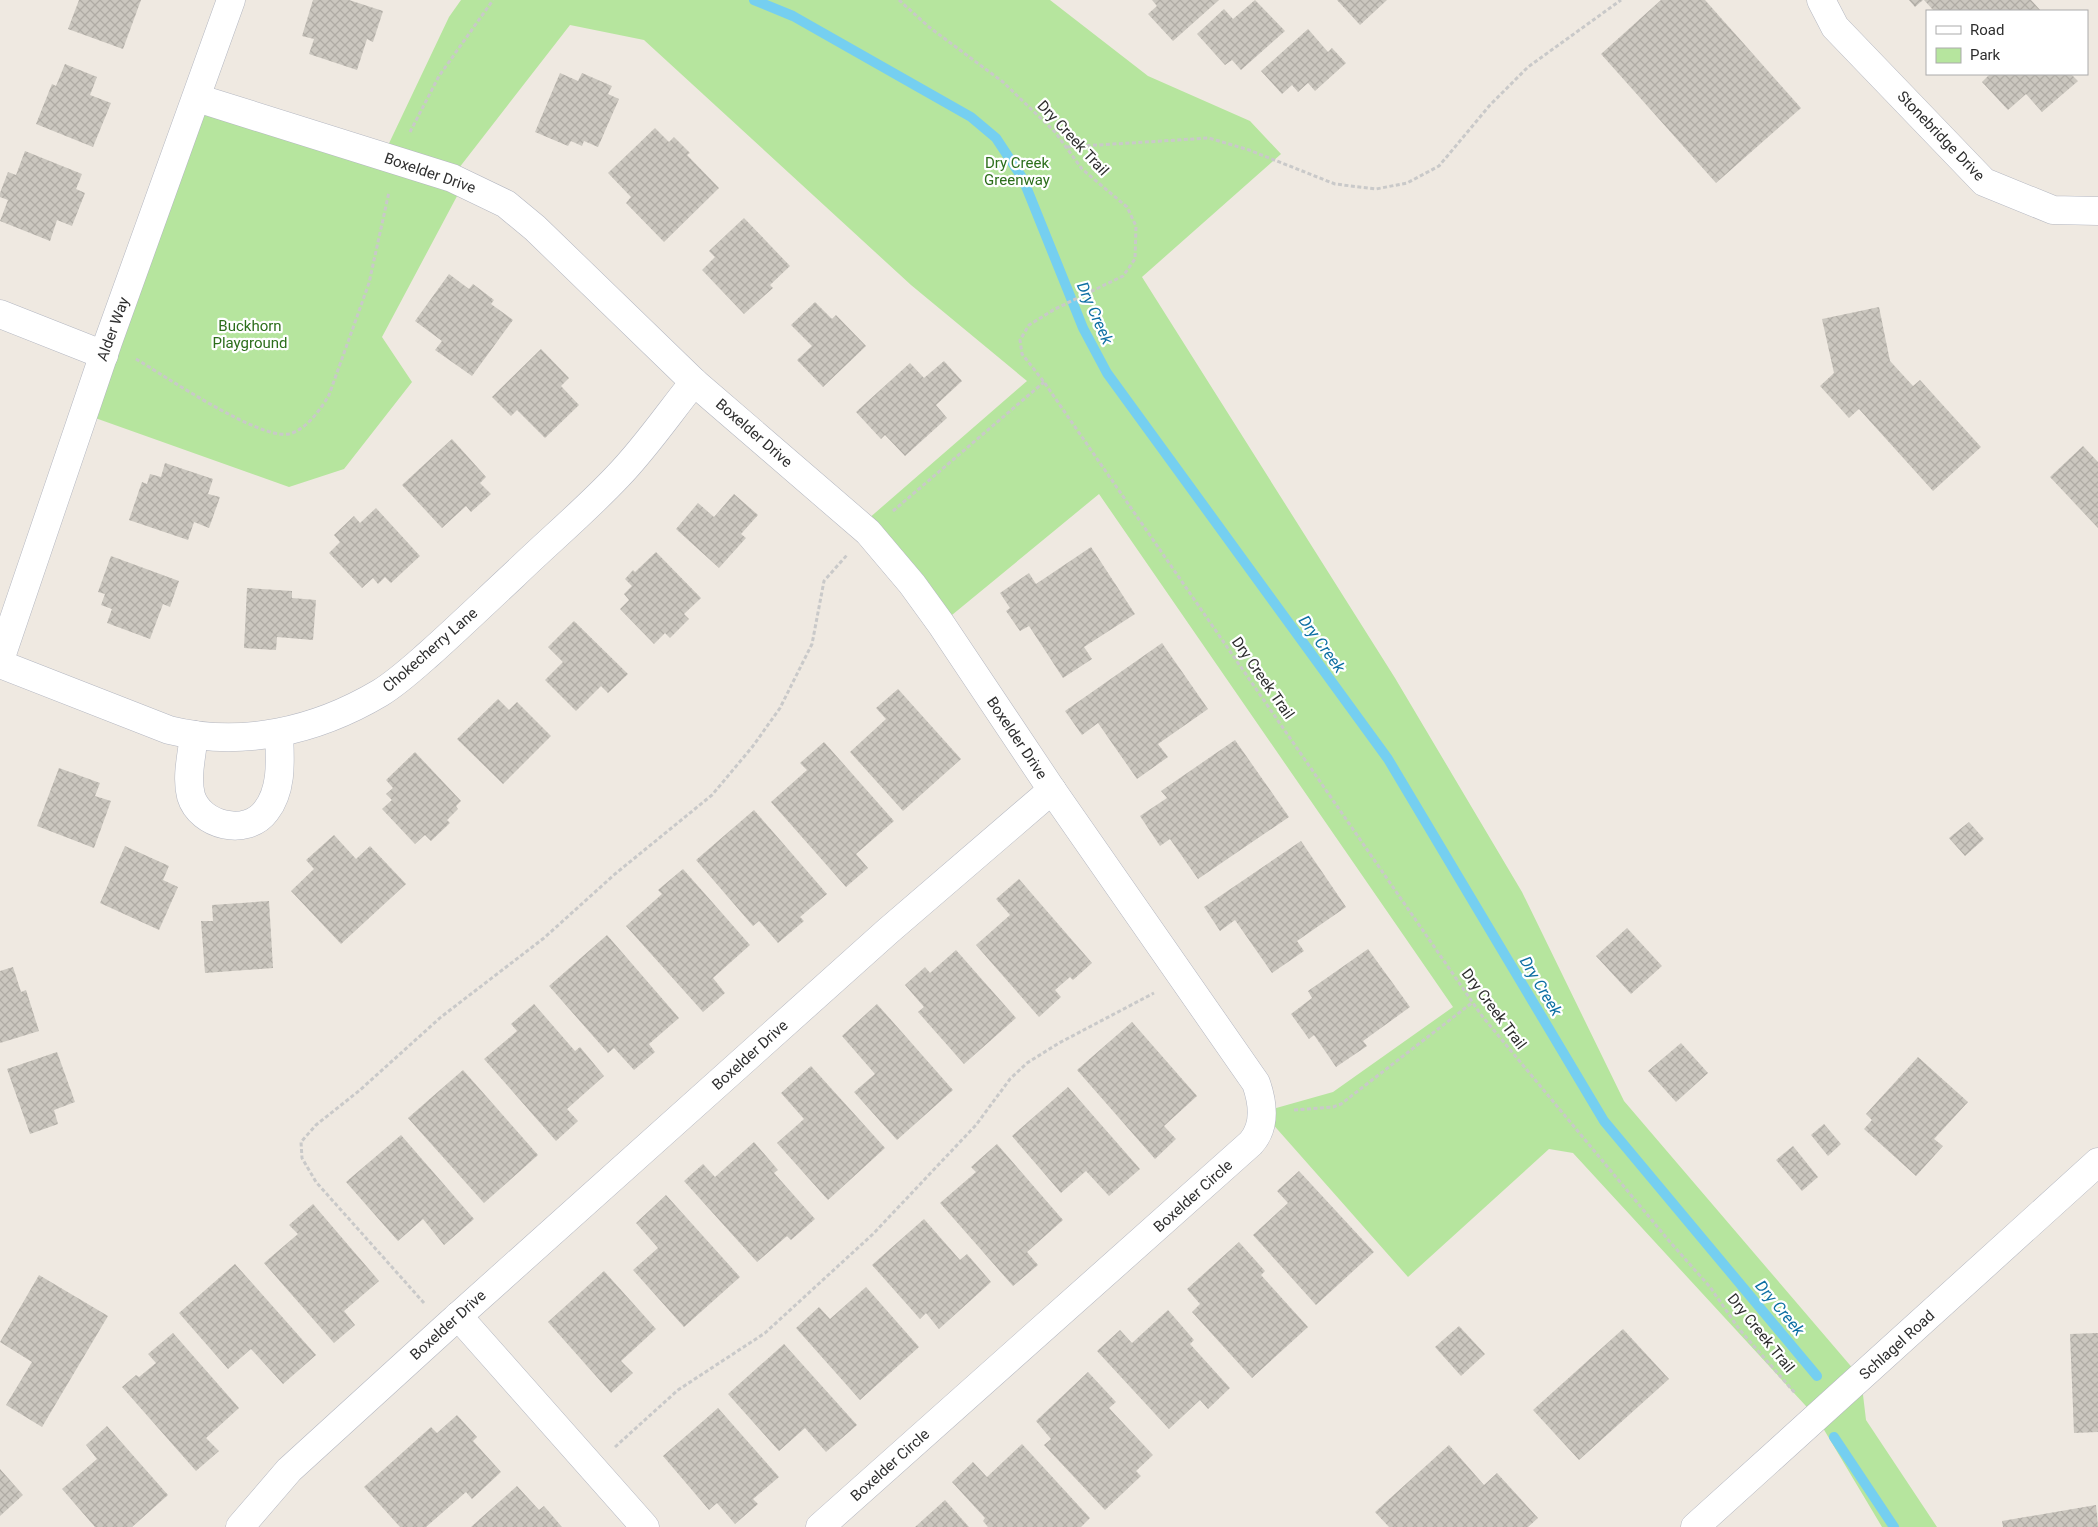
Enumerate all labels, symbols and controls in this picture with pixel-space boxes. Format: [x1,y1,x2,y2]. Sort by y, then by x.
legend [1926,10,2088,75]
text: Road [1970,21,2004,39]
text: Park [1970,46,2001,64]
street label: Stonebridge Drive [1894,87,1988,185]
street label: Dry Creek Trail [1034,97,1112,179]
street label: Boxelder Drive [382,149,478,197]
park label: Dry Creek Greenway [984,154,1050,189]
water label: Dry Creek [1073,279,1118,348]
street label: Alder Way [93,295,133,363]
park label: Buckhorn Playground [212,317,288,352]
street label: Boxelder Drive [712,395,796,471]
street label: Chokecherry Lane [379,604,481,696]
water label: Dry Creek [1295,612,1350,677]
street label: Dry Creek Trail [1228,633,1298,723]
street label: Boxelder Drive [983,693,1051,783]
water label: Dry Creek [1516,953,1567,1020]
street label: Dry Creek Trail [1458,965,1530,1053]
street label: Boxelder Drive [708,1016,792,1094]
street label: Boxelder Circle [1150,1156,1236,1236]
water label: Dry Creek [1751,1276,1809,1340]
street label: Boxelder Drive [406,1286,490,1364]
street label: Dry Creek Trail [1724,1290,1798,1376]
street label: Schlagel Road [1856,1307,1938,1383]
street label: Boxelder Circle [847,1425,933,1505]

